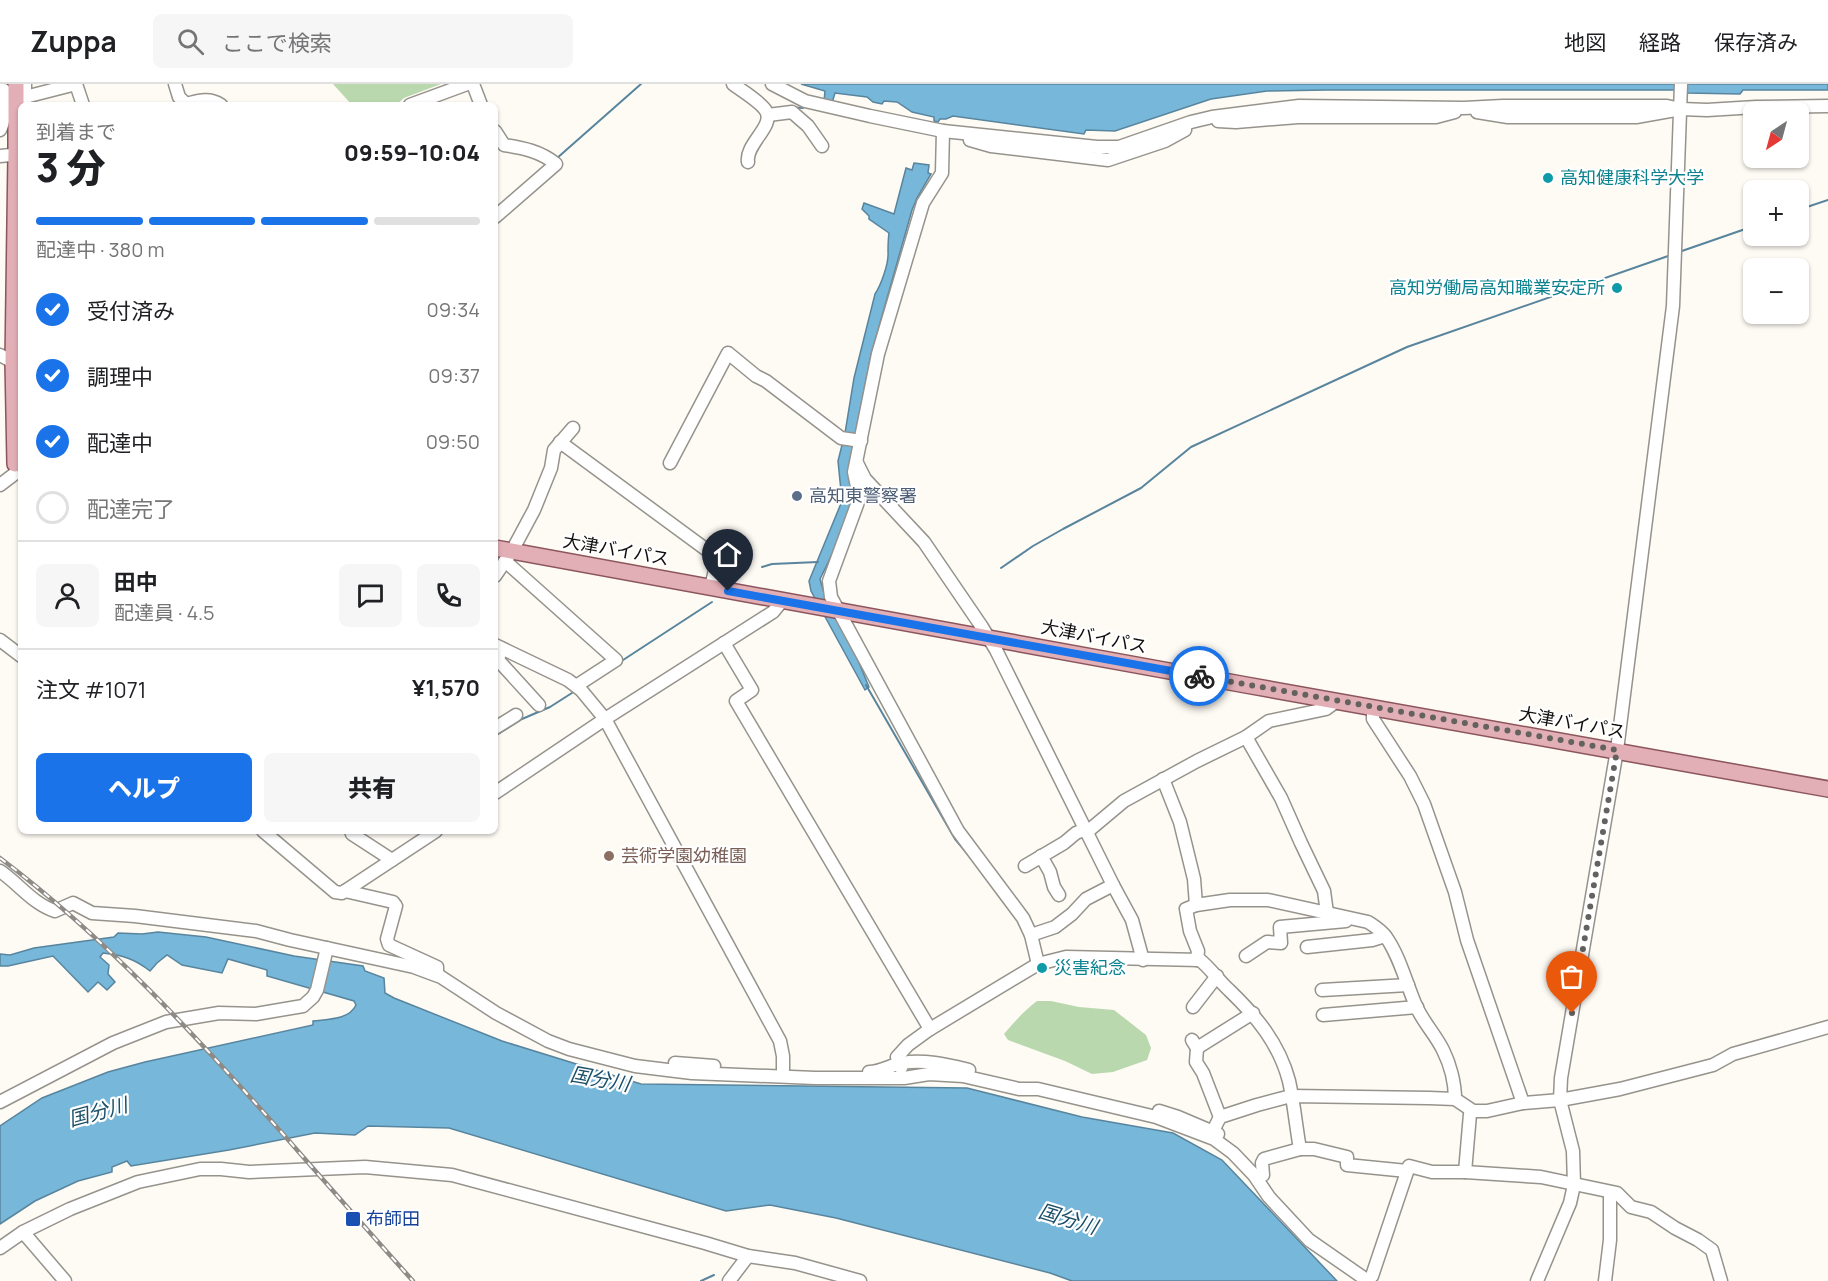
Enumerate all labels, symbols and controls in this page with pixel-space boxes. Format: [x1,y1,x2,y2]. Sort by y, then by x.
search box [153,14,573,68]
text: Zuppa [30,22,117,60]
icon: search [174,25,207,58]
text: ここで検索 [222,28,332,58]
text: 地図 [1564,28,1606,56]
text: 経路 [1639,28,1681,56]
text: 保存済み [1714,28,1798,56]
north arrow [1743,102,1809,168]
map controls [1743,102,1809,324]
text: 到着まで [36,118,116,145]
text: 09:59–10:04 [344,138,480,168]
text: 3 分 [36,140,106,194]
place label: 高知健康科学大学 [1560,165,1704,189]
marker: 高知健康科学大学 [1541,171,1555,185]
button: + [1743,180,1809,246]
text: 配達中 · 380 m [36,236,164,263]
button: − [1743,258,1809,324]
place label: 高知労働局高知職業安定所 [1389,275,1605,299]
marker: 高知労働局高知職業安定所 [1610,281,1624,295]
icon: check [36,293,69,326]
text: 受付済み [87,296,175,326]
text: 09:34 [427,296,480,323]
icon: check [36,359,69,392]
text: 調理中 [87,362,153,392]
text: 09:37 [428,362,480,389]
icon: check [36,425,69,458]
text: 配達中 [87,428,153,458]
text: 09:50 [426,428,480,455]
place label: 高知東警察署 [809,483,917,507]
marker: 高知東警察署 [790,489,804,503]
text: 配達完了 [87,494,175,524]
street label: 大津バイパス [561,528,671,570]
pin [702,529,753,591]
icon: home [711,538,744,571]
button: person [36,564,99,627]
button: chat [339,564,402,627]
button: phone [417,564,480,627]
text: 田中 [114,567,158,597]
text: 配達員 · 4.5 [114,599,215,626]
street label: 大津バイパス [1039,614,1149,658]
courier [1169,646,1229,706]
icon: bike [1183,660,1216,693]
text: ¥1,570 [412,673,480,703]
text: 注文 #1071 [36,675,146,705]
street label: 大津バイパス [1517,701,1627,743]
button: ヘルプ [36,753,252,822]
button: 共有 [264,753,480,822]
place label: 芸術学園幼稚園 [621,843,747,867]
marker: 芸術学園幼稚園 [602,849,616,863]
pin [1546,951,1597,1013]
place label: 災害紀念 [1054,955,1126,979]
icon: bag [1555,960,1588,993]
marker: 災害紀念 [1035,961,1049,975]
water label: 国分川 [568,1060,634,1097]
water label: 国分川 [65,1090,132,1132]
water label: 国分川 [1036,1197,1103,1241]
place label: 布師田 [366,1206,420,1230]
marker: 布師田 [344,1210,362,1228]

